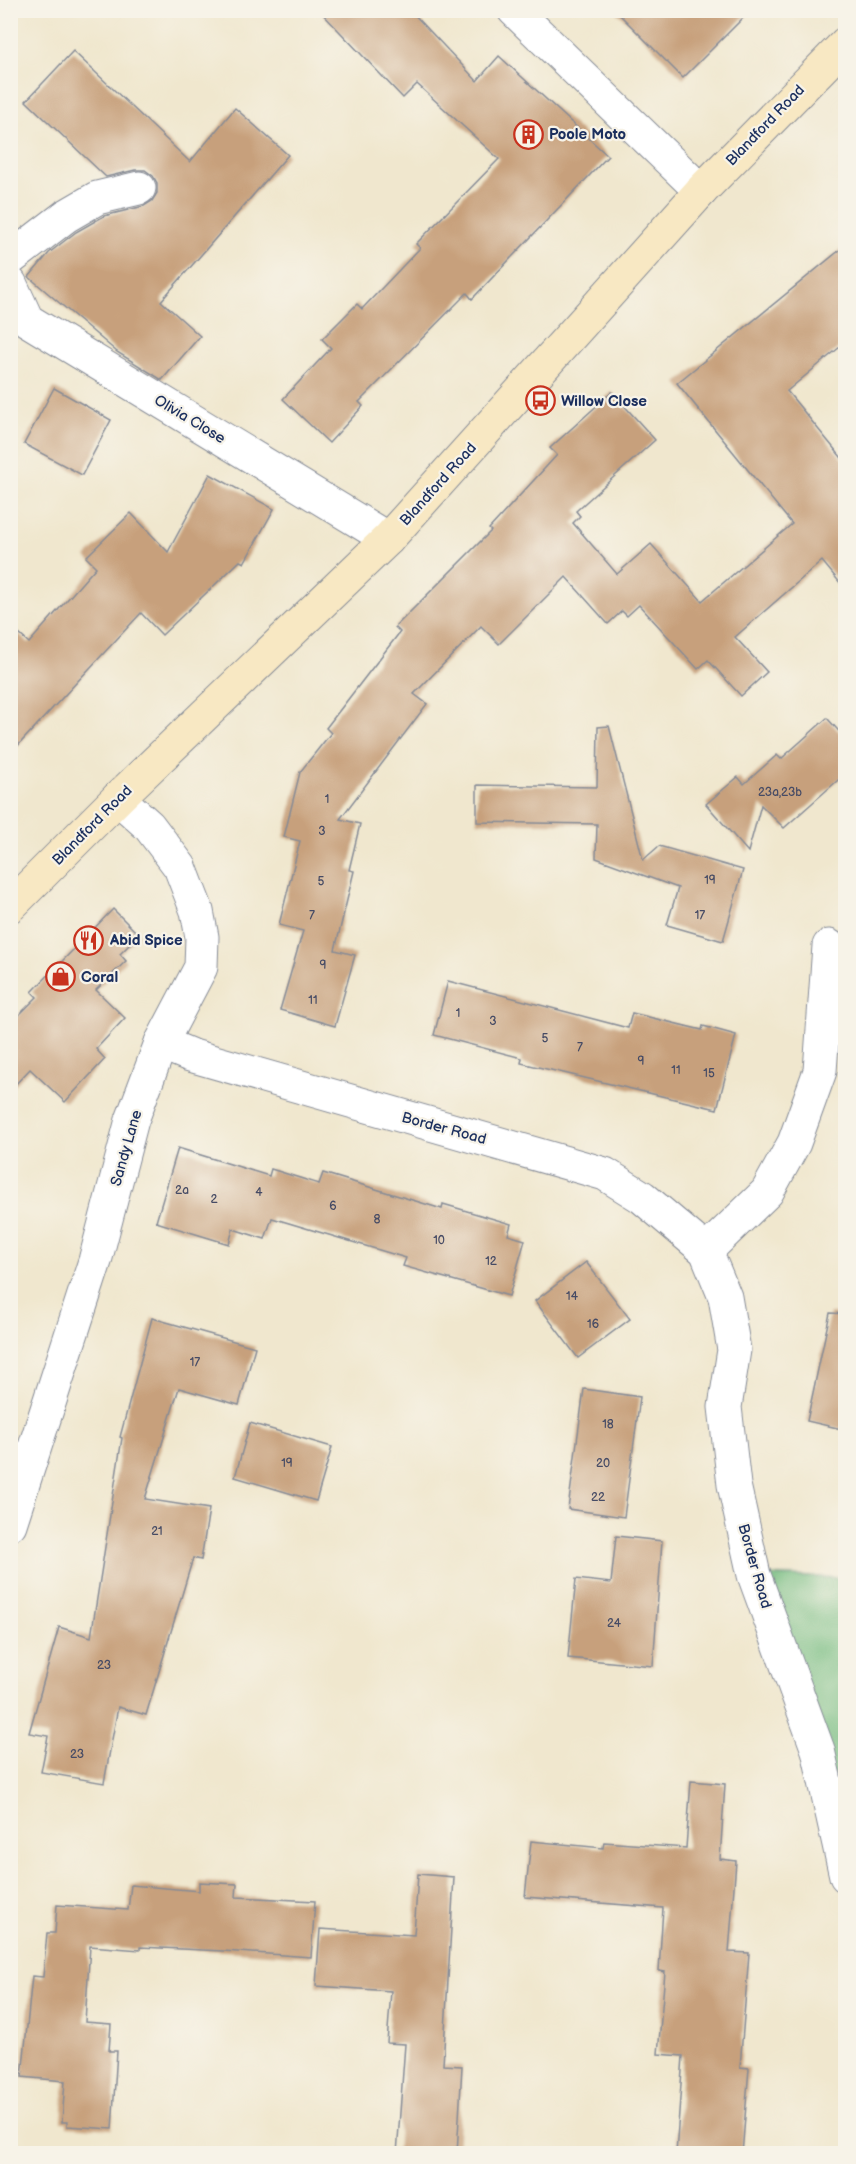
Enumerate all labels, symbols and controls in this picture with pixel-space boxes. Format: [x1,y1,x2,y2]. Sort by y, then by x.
street label: Blandford Road [722,81,809,170]
building icon: Poole Moto [512,118,544,150]
place label: Poole Moto [549,125,627,144]
bus stop icon: Willow Close [524,385,556,417]
street label: Olivia Close [151,391,229,448]
place label: Willow Close [561,392,647,411]
street label: Blandford Road [396,439,481,530]
street label: Blandford Road [48,781,136,869]
house number: 23a,23b [758,785,802,800]
house number: 1 [325,792,329,807]
house number: 3 [318,824,326,839]
house number: 19 [704,873,716,888]
house number: 5 [318,874,325,889]
house number: 7 [309,908,315,923]
house number: 17 [695,908,705,923]
restaurant icon: Abid Spice [73,924,105,956]
place label: Abid Spice [109,931,183,950]
house number: 9 [320,958,327,973]
shop icon: Coral [44,961,76,993]
place label: Coral [81,968,118,987]
house number: 11 [308,993,318,1008]
house number: 1 [456,1006,460,1021]
house number: 3 [489,1014,497,1029]
house number: 5 [542,1031,549,1046]
house number: 7 [577,1040,583,1055]
house number: 9 [638,1054,645,1069]
house number: 11 [671,1063,681,1078]
house number: 15 [703,1066,715,1081]
street label: Sandy Lane [107,1108,146,1188]
street label: Border Road [399,1108,488,1149]
house number: 2a [175,1183,189,1198]
house number: 4 [255,1185,263,1200]
house number: 2 [210,1192,218,1207]
house number: 6 [329,1199,337,1214]
house number: 8 [374,1212,381,1227]
house number: 10 [433,1233,445,1248]
house number: 12 [485,1254,497,1269]
house number: 14 [566,1289,579,1304]
house number: 16 [587,1317,599,1332]
house number: 17 [190,1355,200,1370]
house number: 18 [602,1417,614,1432]
house number: 19 [281,1456,293,1471]
house number: 20 [596,1456,610,1471]
house number: 22 [591,1490,605,1505]
street label: Border Road [733,1522,776,1611]
house number: 21 [151,1524,163,1539]
house number: 24 [607,1616,622,1631]
house number: 23 [97,1658,111,1673]
house number: 23 [70,1747,84,1762]

